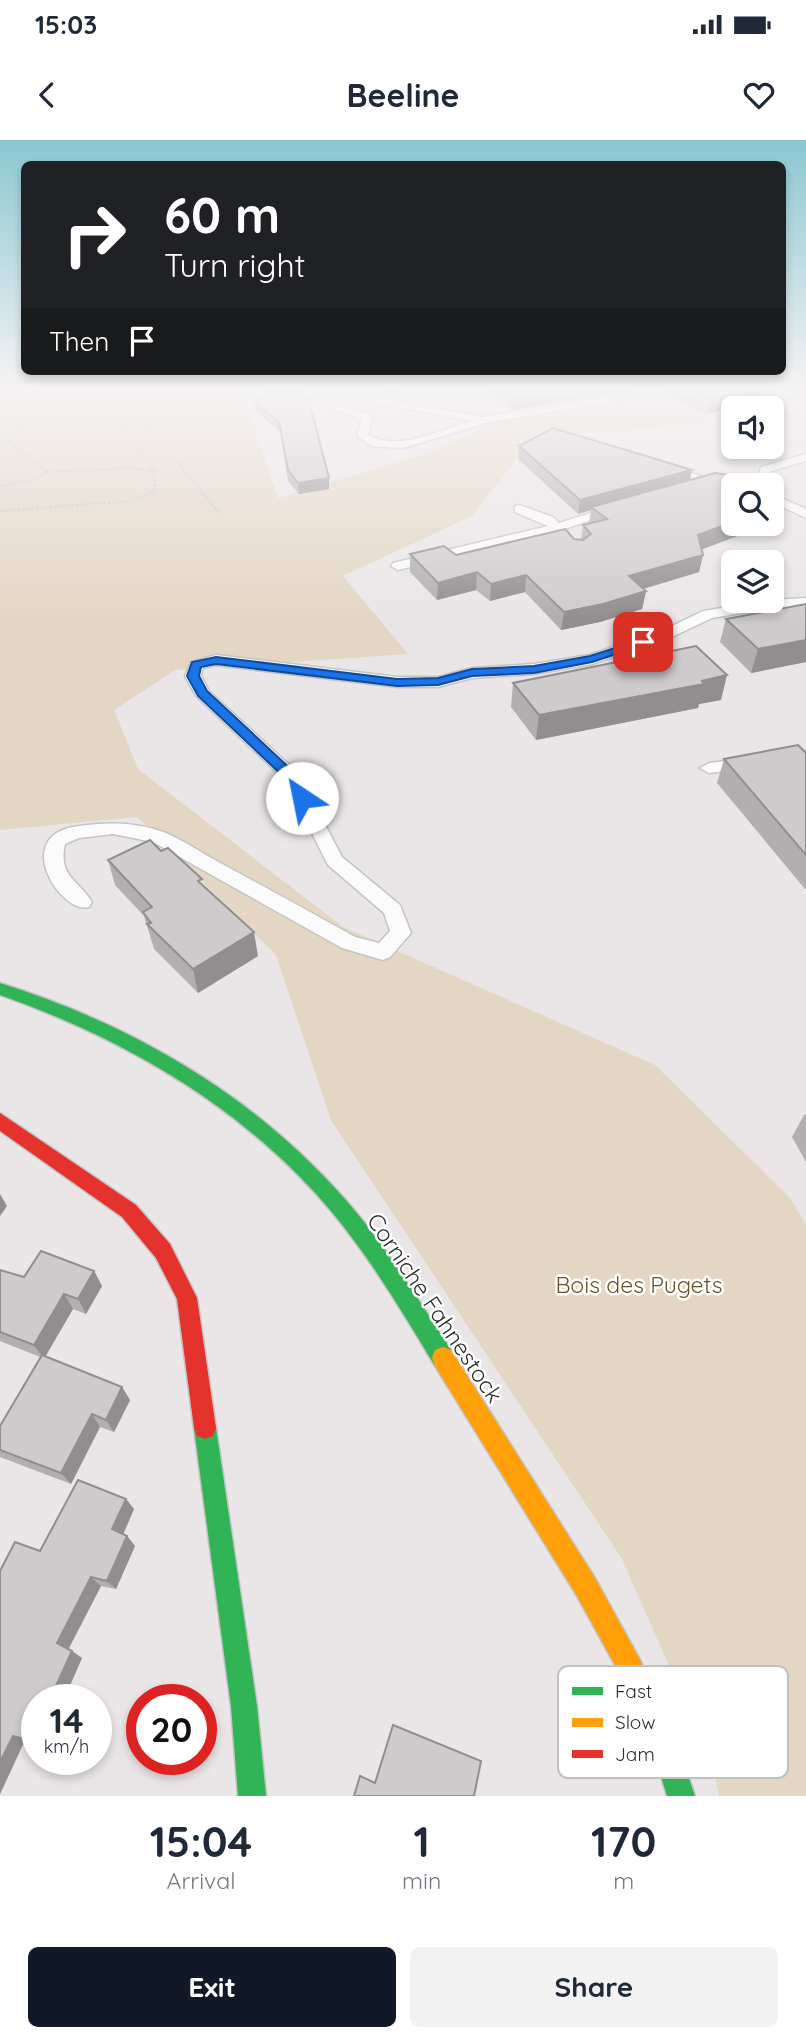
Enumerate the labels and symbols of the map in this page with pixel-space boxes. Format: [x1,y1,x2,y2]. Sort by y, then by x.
pin [613,612,673,672]
position arrow [265,761,339,835]
street label: Corniche Fahnestock [361,1207,510,1408]
park label: Bois des Pugets [555,1270,723,1299]
legend [558,1666,788,1778]
text: Fast [615,1679,652,1703]
speed limit sign: 20 [126,1684,217,1775]
text: Slow [615,1710,656,1734]
text: Jam [615,1742,655,1766]

